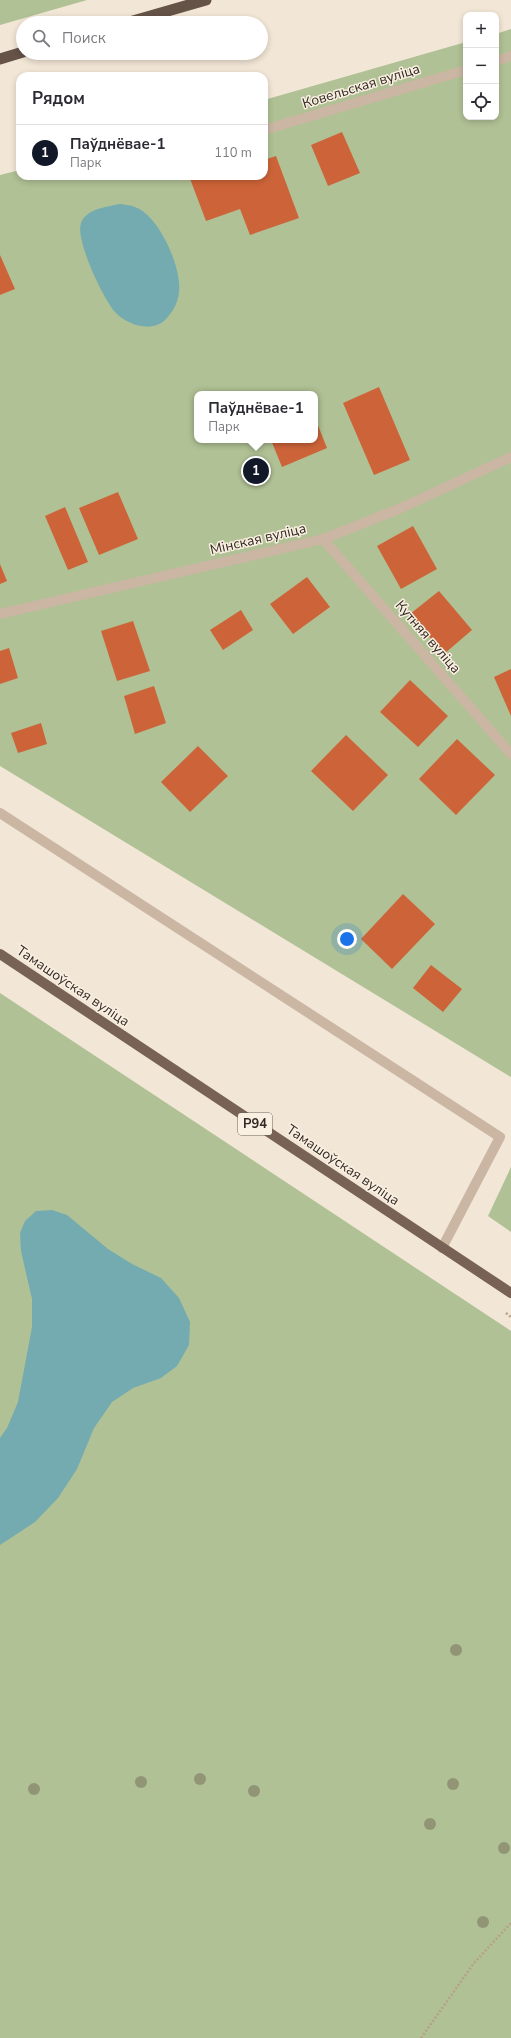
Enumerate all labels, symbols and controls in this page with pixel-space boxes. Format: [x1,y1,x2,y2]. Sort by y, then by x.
map controls [463,12,499,120]
button: + [463,12,499,48]
search box [16,16,268,60]
icon: search [30,27,52,49]
text: Поиск [62,28,106,48]
button: − [463,48,499,84]
street label: Ковельская вуліца [300,59,422,113]
button: locate [463,84,499,120]
text: Рядом [32,87,85,110]
text: Паўднёвае-1 [70,134,166,154]
text: 1 [41,144,49,162]
text: 110 m [214,144,252,162]
text: Парк [70,154,101,172]
popup [194,391,318,443]
text: Паўднёвае-1 [208,398,304,418]
text: Парк [208,418,240,436]
pin: 1 [243,456,269,486]
street label: Мінская вуліца [208,519,308,559]
street label: Кутняя вуліца [391,596,465,678]
your location [337,929,357,949]
street label: Тамашоўская вуліца [13,941,133,1031]
road number: Р94 [238,1113,272,1135]
street label: Тамашоўская вуліца [283,1120,403,1210]

